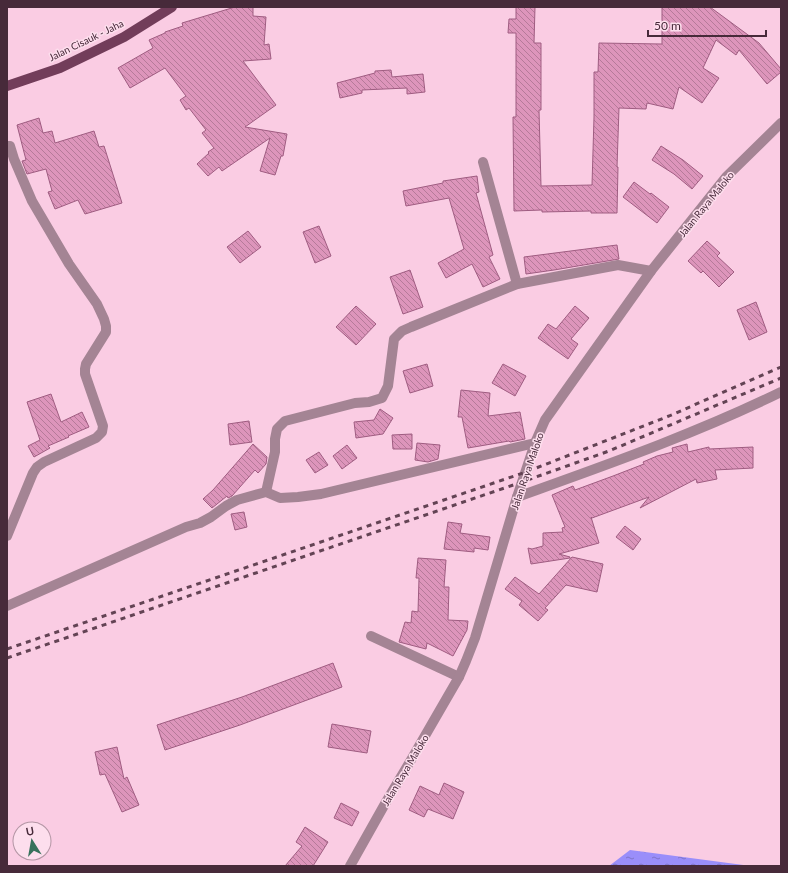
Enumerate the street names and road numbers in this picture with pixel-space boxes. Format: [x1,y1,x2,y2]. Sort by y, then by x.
street label: Jalan Cisauk - Jaha [47,17,125,63]
street label: Jalan Raya Maloko [676,169,736,239]
street label: Jalan Raya Maloko [508,431,546,511]
street label: Jalan Raya Maloko [379,732,431,808]

